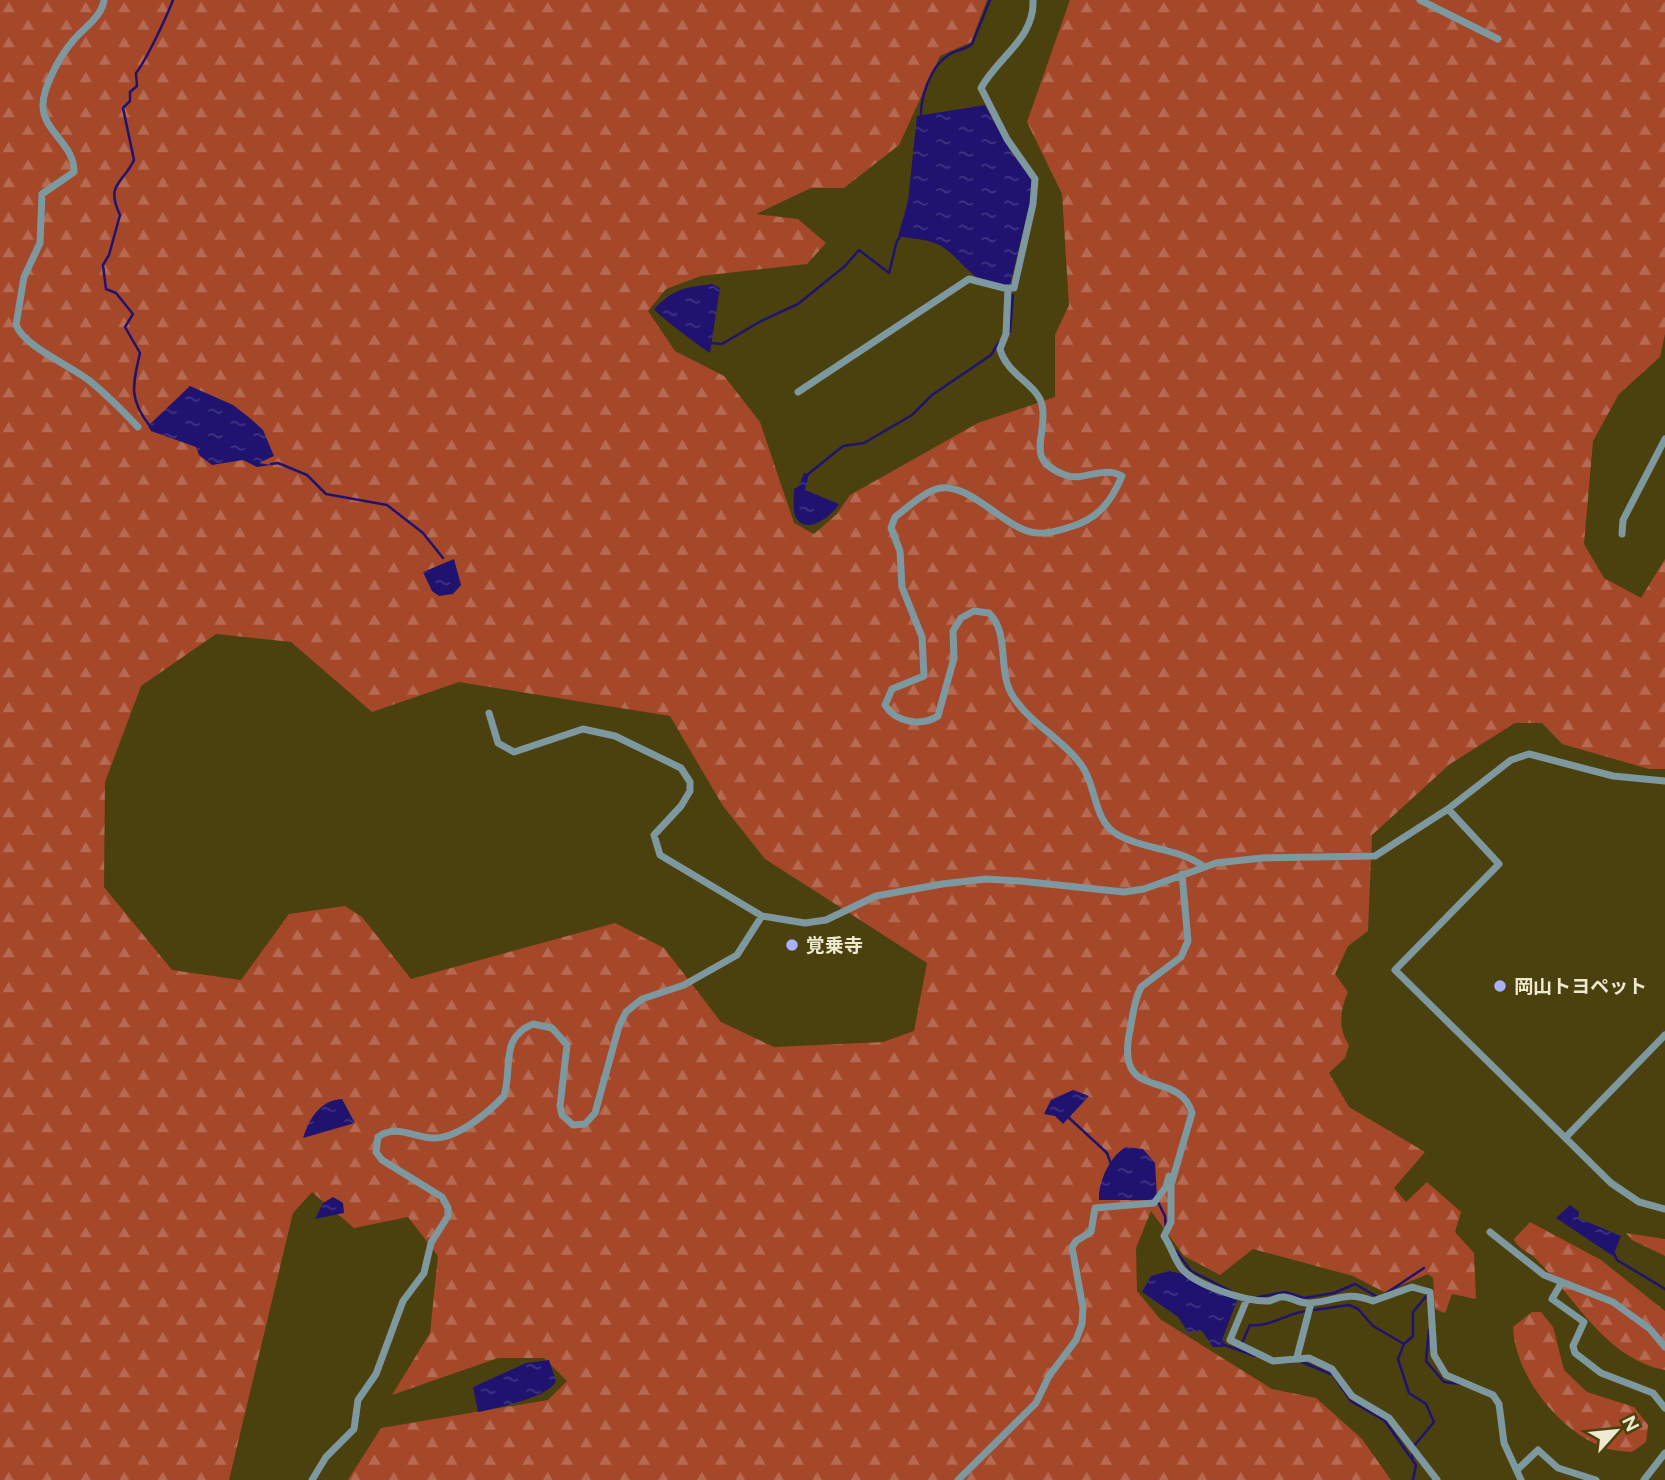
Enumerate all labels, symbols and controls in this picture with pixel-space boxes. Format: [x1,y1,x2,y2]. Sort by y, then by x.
place label: 覚乗寺 [806,934,863,957]
marker: 覚乗寺 [784,937,800,953]
place label: 岡山トヨペット [1514,975,1647,998]
marker: 岡山トヨペット [1492,978,1508,994]
north arrow [1581,1396,1651,1466]
text: N [1617,1412,1644,1435]

